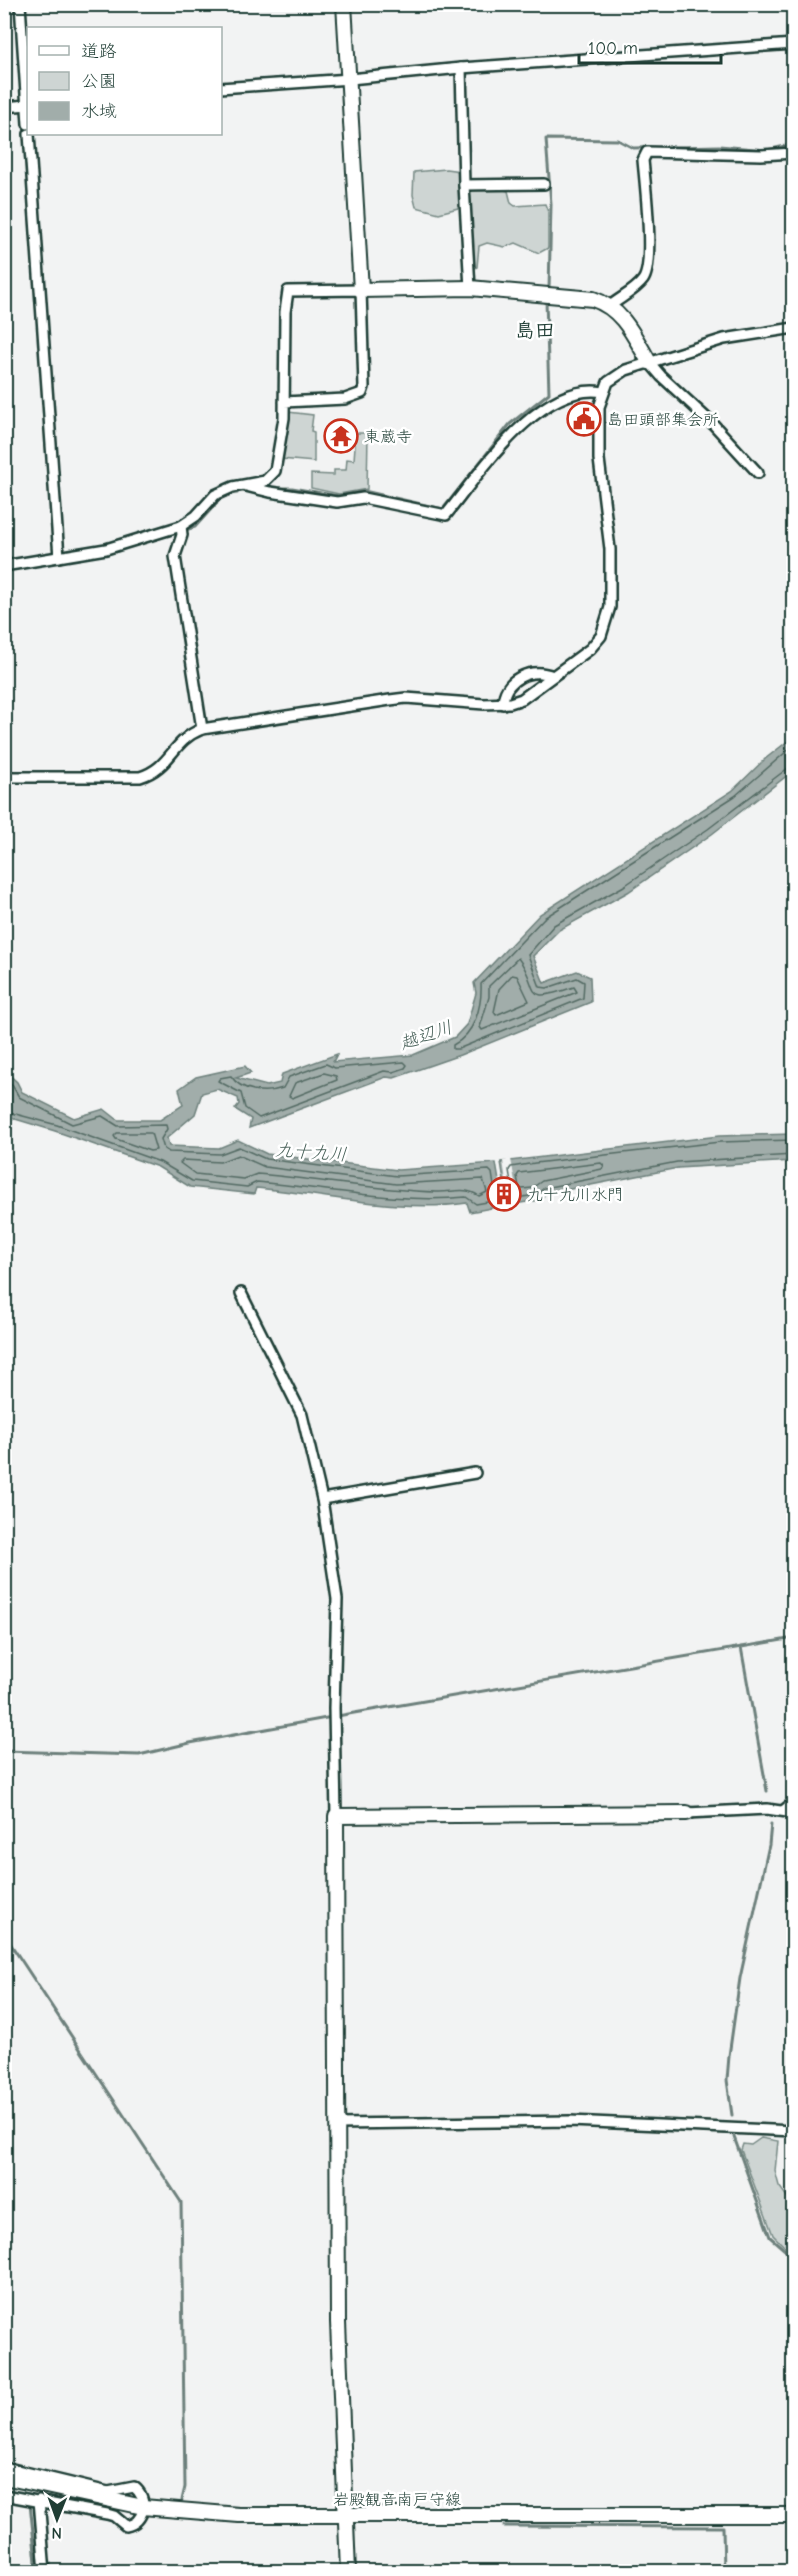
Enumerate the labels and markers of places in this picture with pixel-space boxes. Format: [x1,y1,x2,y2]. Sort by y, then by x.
public building icon: 島田頭部集会所 [566,401,602,437]
place label: 島田頭部集会所 [607,411,719,429]
temple icon: 東蔵寺 [323,418,359,454]
place label: 東蔵寺 [364,428,412,446]
building icon: 九十九川水門 [486,1176,522,1212]
place label: 九十九川水門 [527,1186,623,1204]

